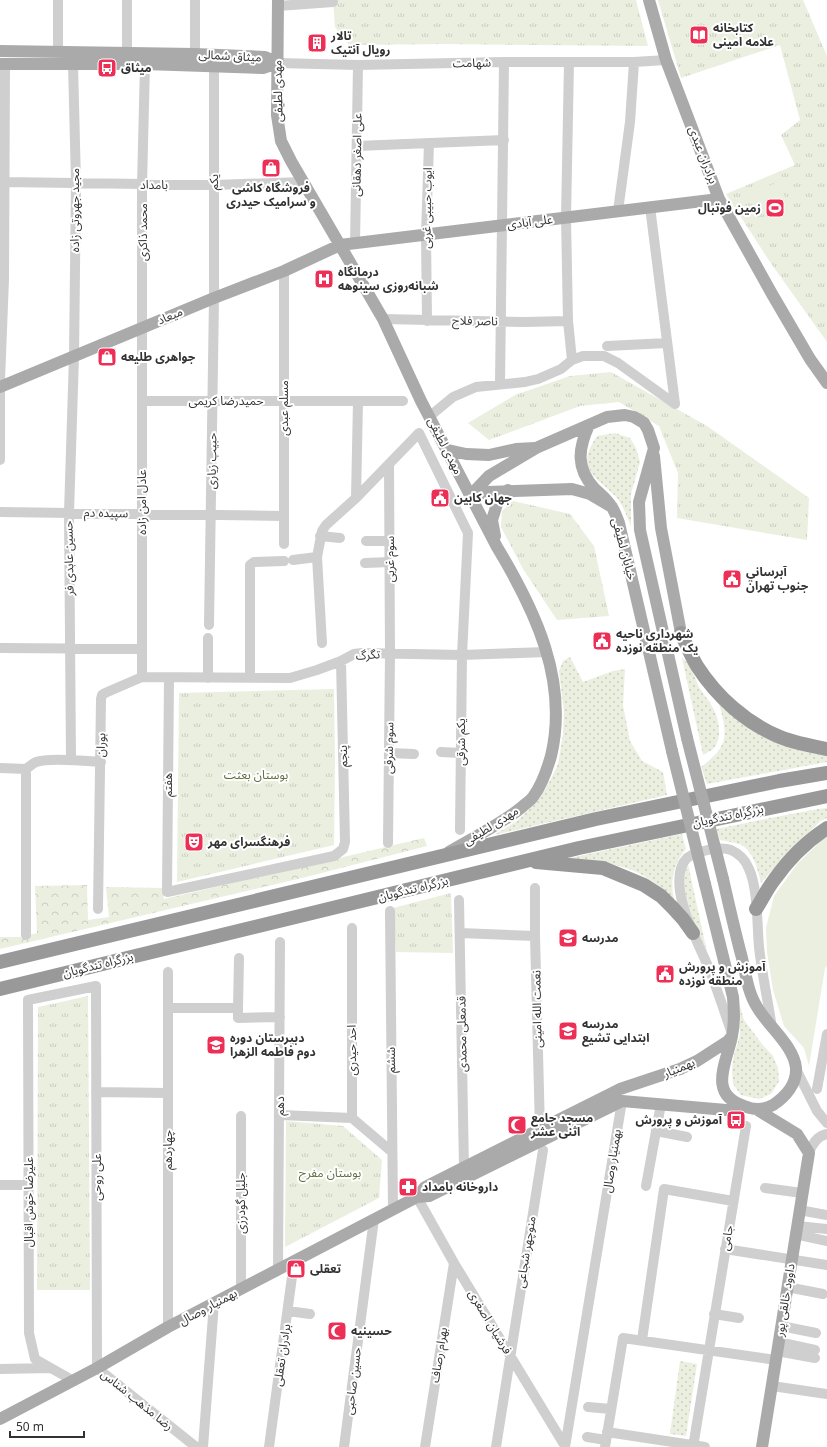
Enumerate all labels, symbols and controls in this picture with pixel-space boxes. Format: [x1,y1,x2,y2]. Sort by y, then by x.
place label: کتابخانه علامه امینی [713,19,774,50]
library icon: کتابخانه علامه امینی [688,24,710,46]
place label: تالار رویال آنتیک [330,27,390,58]
building icon: تالار رویال آنتیک [306,32,328,54]
street label: میثاق شمالی [198,45,262,66]
street label: شهامت [453,54,491,71]
bus stop icon: میثاق [96,57,118,79]
place label: میثاق [121,59,152,76]
street label: مهدی لطیفی [268,60,287,122]
street label: علی اصغر دهقانی [347,113,366,197]
street label: برادران عبدی [685,124,722,186]
shop icon: فروشگاه کاشی و سرامیک حیدری [260,157,282,179]
street label: ایوب حبیبی غربی [417,167,436,249]
street label: مجید جهروتی زاده [66,168,83,252]
street label: یکم [205,174,223,190]
street label: بامداد [140,176,168,193]
place label: فروشگاه کاشی و سرامیک حیدری [226,179,316,210]
sports icon: زمین فوتبال [764,197,786,219]
place label: زمین فوتبال [698,199,761,216]
street label: محمد ذاکری [134,203,151,261]
street label: علی آبادی [506,210,554,233]
place label: درمانگاه شبانه‌روزی سینوهه [338,263,439,294]
hospital icon: درمانگاه شبانه‌روزی سینوهه [313,268,335,290]
street label: میعاد [154,303,185,328]
street label: ناصر فلاح [452,312,498,330]
shop icon: جواهری طلیعه [96,346,118,368]
place label: جواهری طلیعه [121,348,196,365]
street label: مسلم عبدی [275,380,293,436]
street label: حمیدرضا کریمی [188,392,264,409]
street label: مهدی لطیفی [424,414,467,477]
street label: حبیب زیاری [203,433,220,489]
street label: عادل امن زاده [133,469,150,535]
public building icon: جهان کابین [429,487,451,509]
place label: جهان کابین [454,489,512,506]
street label: سپیده دم [84,504,128,522]
street label: خیابان لطیفی [608,516,641,582]
street label: حسین عابدی‌ فر [59,520,78,597]
street label: سوم غربی [381,536,399,582]
place label: آبرساني جنوب تهران [746,563,809,594]
public building icon: آبرساني جنوب تهران [721,568,743,590]
place label: شهرداری ناحیه یک منطقه نوزده [616,625,698,656]
public building icon: شهرداری ناحیه یک منطقه نوزده [591,630,613,652]
street label: تگرگ [355,645,381,664]
street label: یکم شرقی [452,718,470,766]
street label: سوم شرقی [380,722,398,774]
street label: بوران [92,733,109,757]
street label: پنجم [334,745,352,767]
park label: بوستان بعثت [224,766,288,783]
street label: هفتم [159,773,177,797]
street label: بزرگراه تندگویان [691,800,765,831]
street label: مهدی لطیفی [460,802,521,849]
theatre icon: فرهنگسرای مهر [183,831,205,853]
place label: فرهنگسرای مهر [207,833,290,850]
street label: بزرگراه تندگویان [376,872,450,905]
school or university icon: مدرسه [557,927,579,949]
place label: مدرسه [582,929,618,946]
street label: بزرگراه تندگویان [61,948,135,981]
place label: آموزش و پرورش منطقه نوزده [679,958,767,989]
public building icon: آموزش و پرورش منطقه نوزده [654,963,676,985]
street label: نعمت الله امینی [527,970,546,1048]
street label: قدمعلی محمدی [452,996,471,1072]
place label: مدرسه ابتدایی تشیع [582,1015,649,1047]
school or university icon: مدرسه ابتدایی تشیع [557,1020,579,1042]
street label: احد حیدری [343,1024,360,1075]
place label: دبیرستان دوره دوم فاطمه الزهرا [230,1029,316,1061]
school or university icon: دبیرستان دوره دوم فاطمه الزهرا [205,1034,227,1056]
street label: ششم [382,1047,400,1073]
street label: بهمنیار [659,1053,697,1082]
street label: دهم [271,1096,289,1116]
place label: مسجد جامع اثنی عشر [530,1109,593,1140]
bus stop icon: آموزش و پرورش [725,1109,747,1131]
place label: آموزش و پرورش [636,1111,723,1129]
mosque icon: مسجد جامع اثنی عشر [506,1114,528,1136]
street label: بهمنیار وصال [598,1128,625,1194]
street label: چهاردهم [159,1130,177,1170]
street label: علی روحی [88,1153,105,1201]
street label: علیرضا خوش اقبال [20,1157,37,1247]
park label: بوستان مفرح [299,1164,361,1182]
street label: جلیل گودرزی [232,1172,249,1234]
pharmacy icon: داروخانه بامداد [397,1176,419,1198]
place label: داروخانه بامداد [422,1178,498,1195]
street label: منوچهر شجاعی [511,1215,540,1289]
street label: جامی [716,1224,737,1252]
shop icon: تعقلی [285,1258,307,1280]
place label: تعقلی [310,1260,342,1277]
street label: داوود خالقی پور [770,1262,799,1338]
street label: بهمنیار وصال [176,1284,240,1329]
street label: فرشیان اصغری [465,1286,516,1357]
mosque icon: حسینیه [326,1320,348,1342]
place label: حسینیه [351,1322,392,1339]
street label: برادران تعقلی [269,1323,294,1387]
street label: بهرام رصاف [426,1326,452,1384]
street label: حسین صاحبی [340,1346,365,1416]
street label: رضا مذهب شناس [97,1365,177,1434]
scale bar [10,1413,84,1439]
text: 50 m [16,1418,44,1435]

